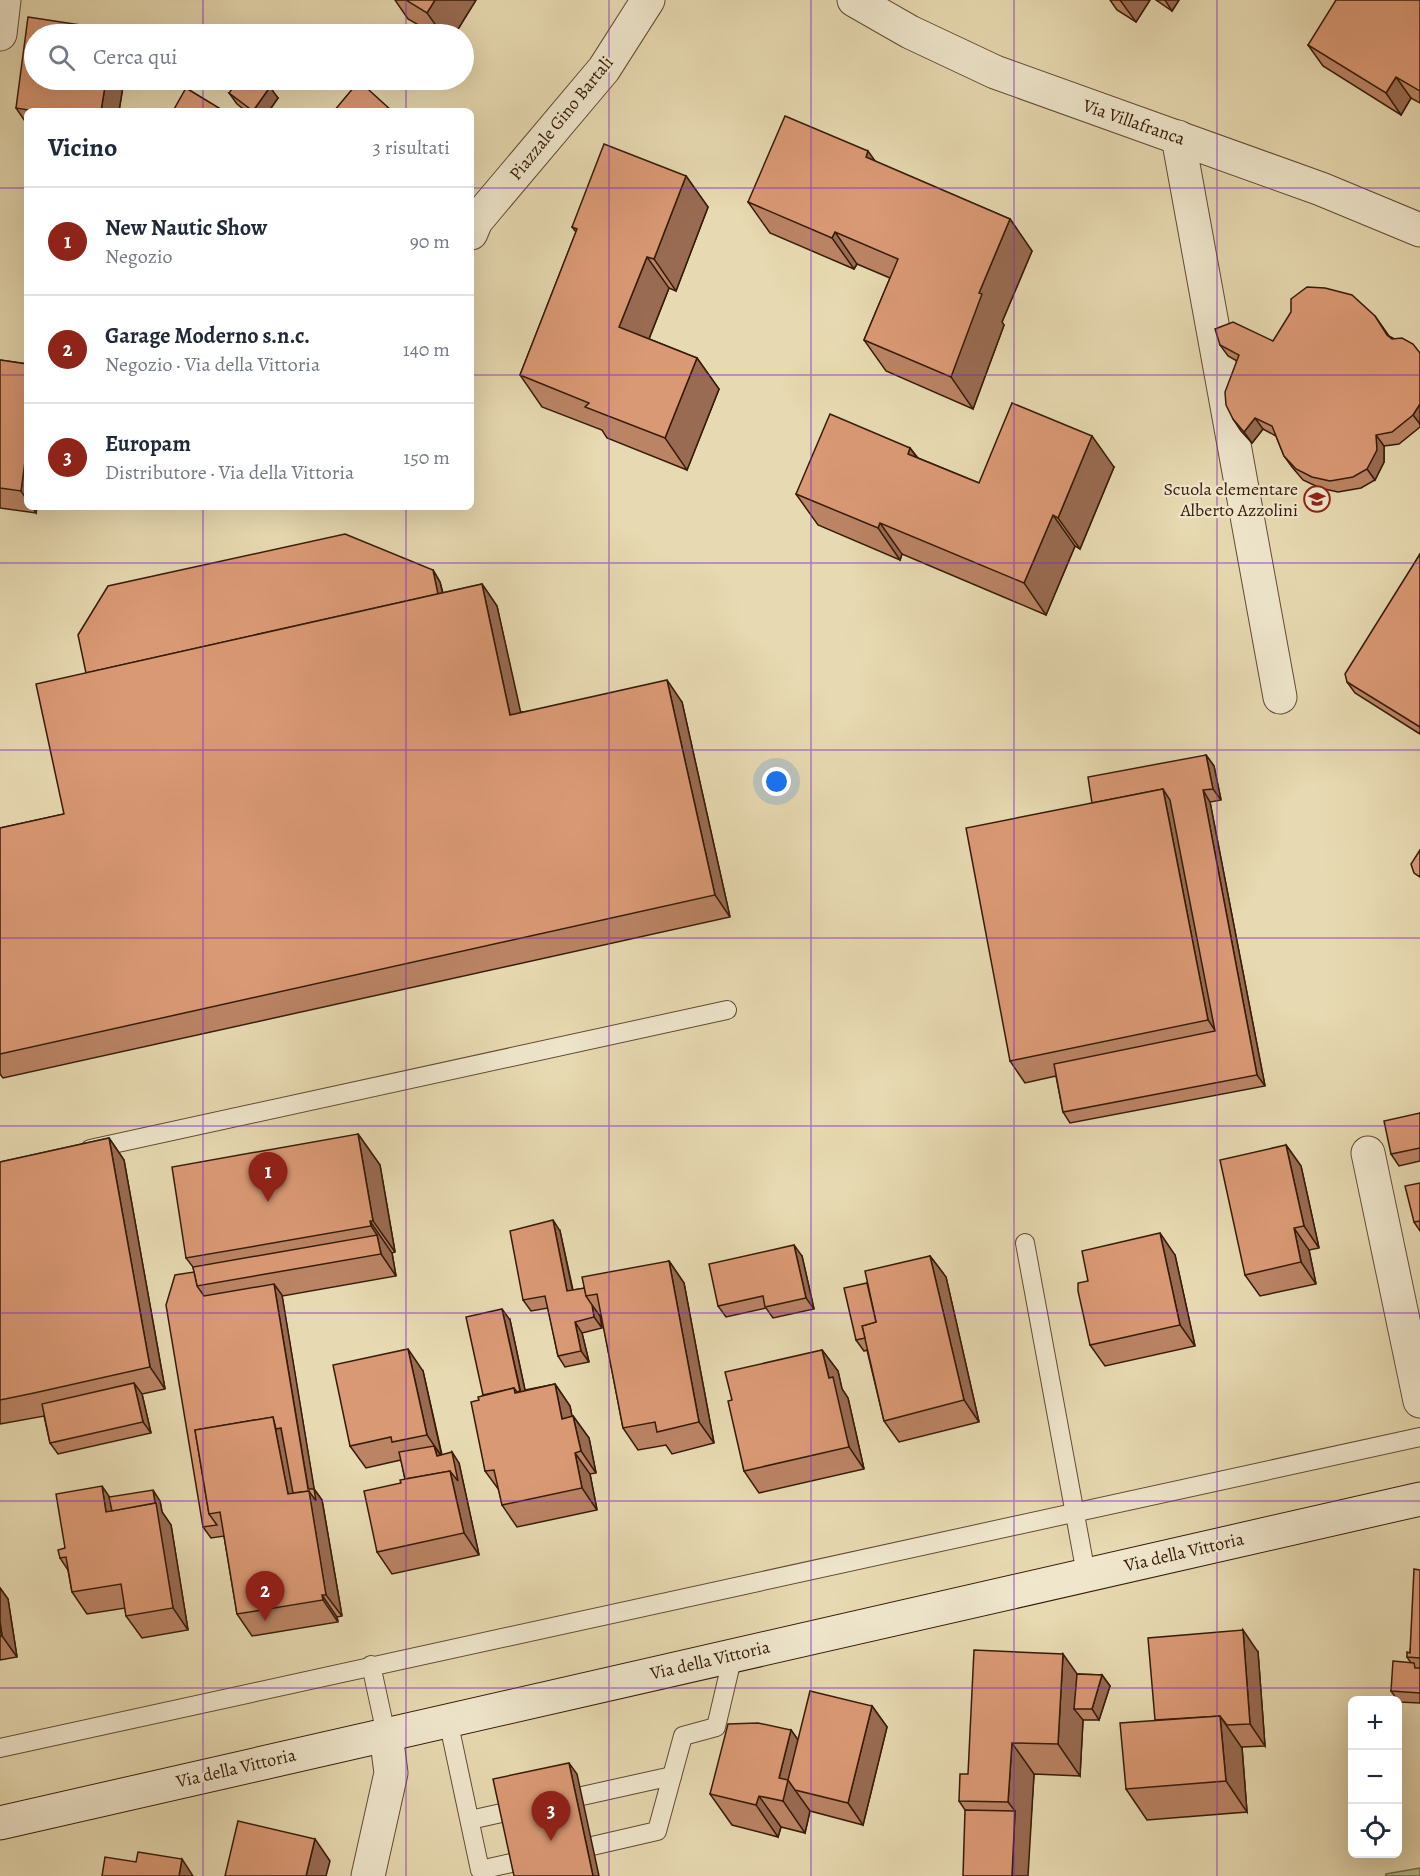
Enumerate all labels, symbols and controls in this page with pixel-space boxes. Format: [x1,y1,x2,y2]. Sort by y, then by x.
search box [24,24,474,90]
icon: search [45,41,78,74]
text: Cerca qui [93,42,178,72]
street label: Piazzale Gino Bartali [503,51,619,185]
street label: Via Villafranca [1079,93,1189,151]
text: Vicino [48,130,117,165]
text: 3 risultati [373,134,450,161]
text: New Nautic Show [105,213,267,243]
text: 1 [64,228,71,255]
text: 90 m [410,228,450,255]
text: Negozio [105,243,173,270]
text: Garage Moderno s.n.c. [105,321,310,351]
text: 2 [63,336,72,363]
text: 140 m [403,336,450,363]
text: Negozio · Via della Vittoria [105,351,320,378]
text: Europam [105,429,191,459]
text: 3 [63,444,72,471]
text: 150 m [403,444,450,471]
text: Distributore · Via della Vittoria [105,459,354,486]
place label: Scuola elementare Alberto Azzolini [1164,477,1298,522]
school or university icon: Scuola elementare Alberto Azzolini [1302,484,1332,514]
your location [762,767,791,796]
pin: 1 [248,1152,288,1202]
street label: Via della Vittoria [1121,1526,1247,1578]
pin: 2 [246,1572,284,1621]
street label: Via della Vittoria [647,1634,773,1686]
map controls [1348,1696,1402,1858]
button: + [1348,1696,1402,1750]
street label: Via della Vittoria [173,1742,299,1794]
button: − [1348,1750,1402,1804]
pin: 3 [532,1792,570,1841]
button: locate [1348,1804,1402,1858]

